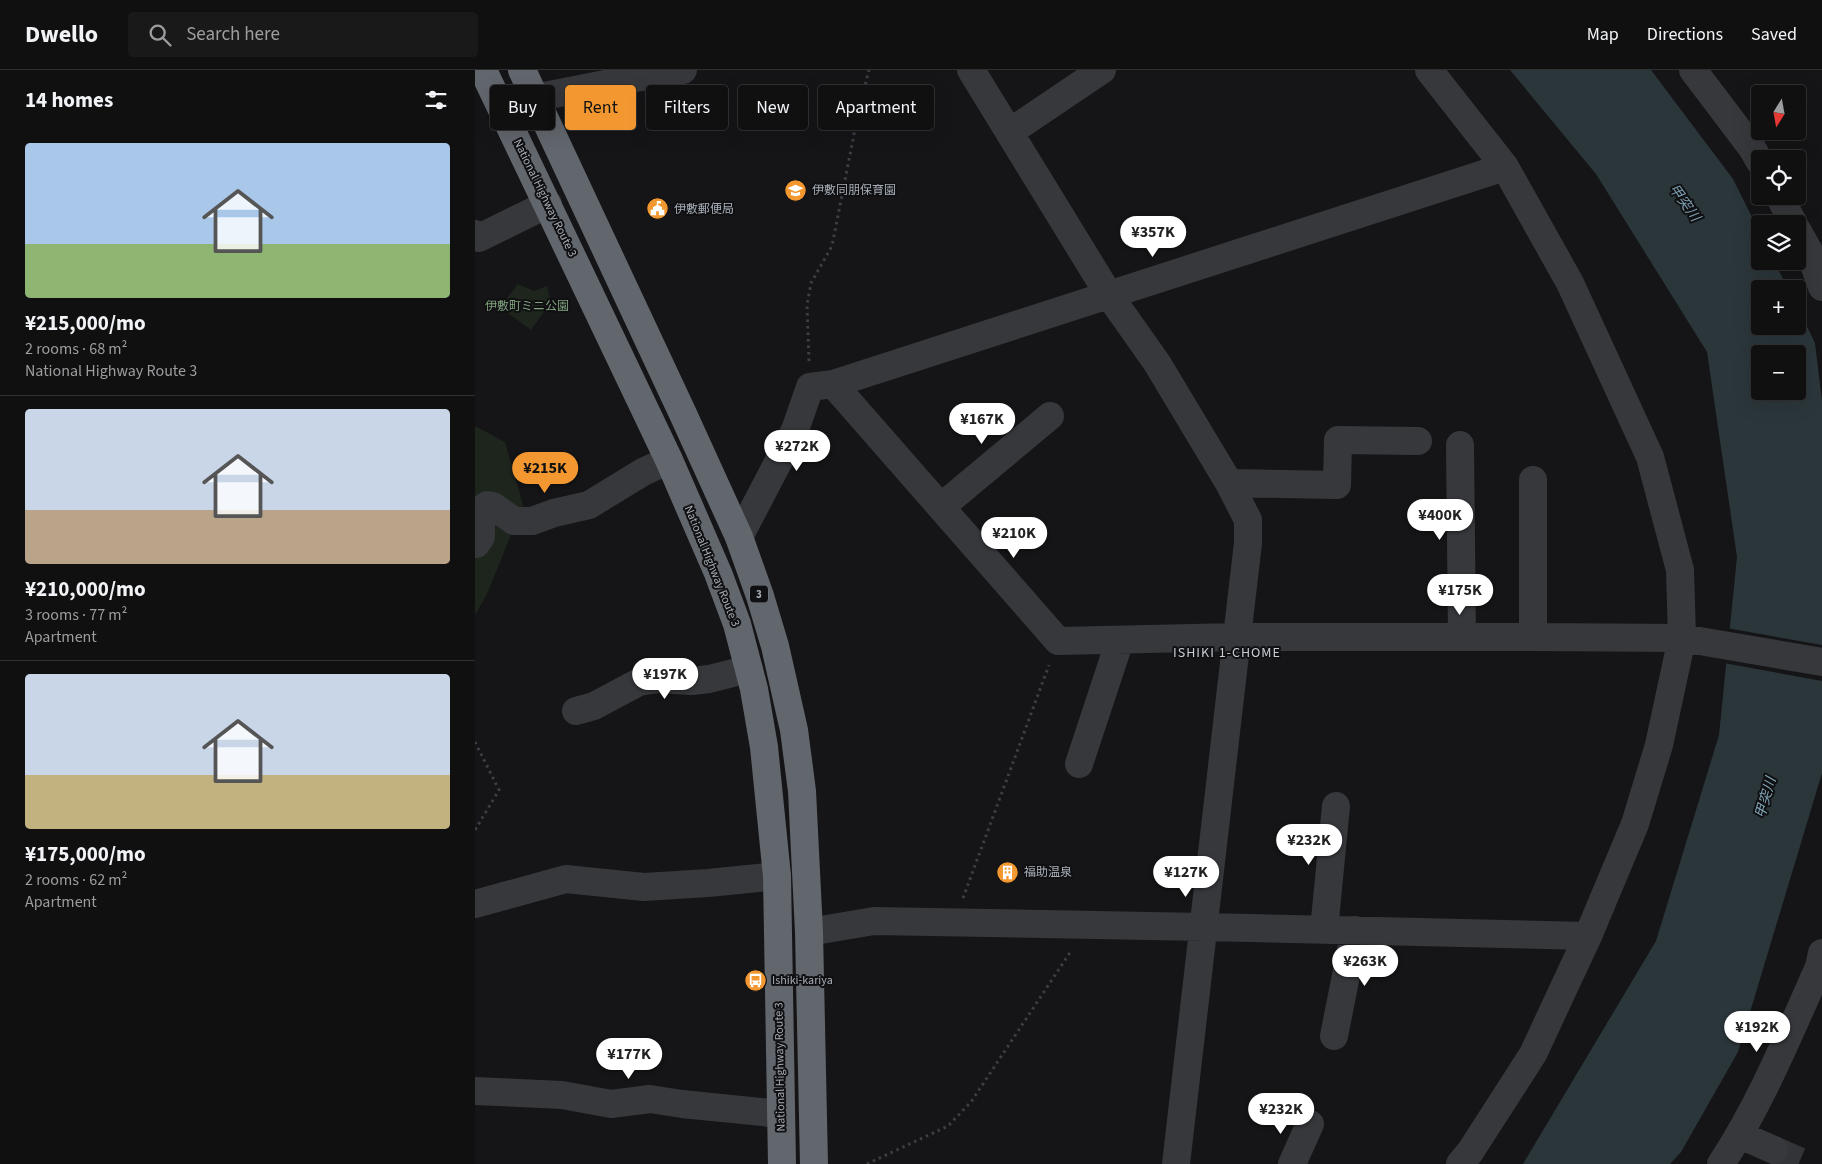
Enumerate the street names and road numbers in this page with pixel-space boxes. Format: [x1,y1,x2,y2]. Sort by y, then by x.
street label: National Highway Route 3 [509,136,581,260]
street label: National Highway Route 3 [680,503,744,629]
road number: 3 [750,586,768,602]
street label: National Highway Route 3 [770,1002,790,1132]

